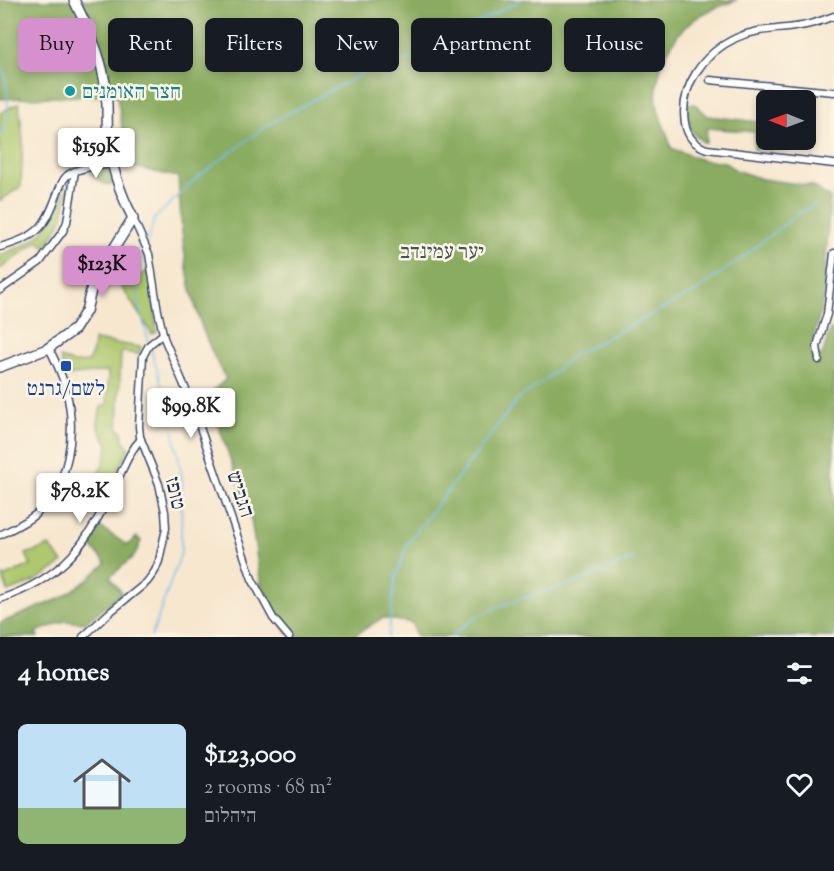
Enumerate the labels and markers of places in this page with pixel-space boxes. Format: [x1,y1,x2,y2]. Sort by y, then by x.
place label: חצר האומנים [82,78,181,108]
marker: חצר האומנים [63,84,77,98]
pin: $159K [54,128,138,179]
pin: $123K [60,246,144,297]
marker: לשם/גרנט [59,359,73,373]
place label: לשם/גרנט [27,375,105,405]
pin: $99.8K [142,388,240,439]
pin: $78.2K [31,473,129,524]

